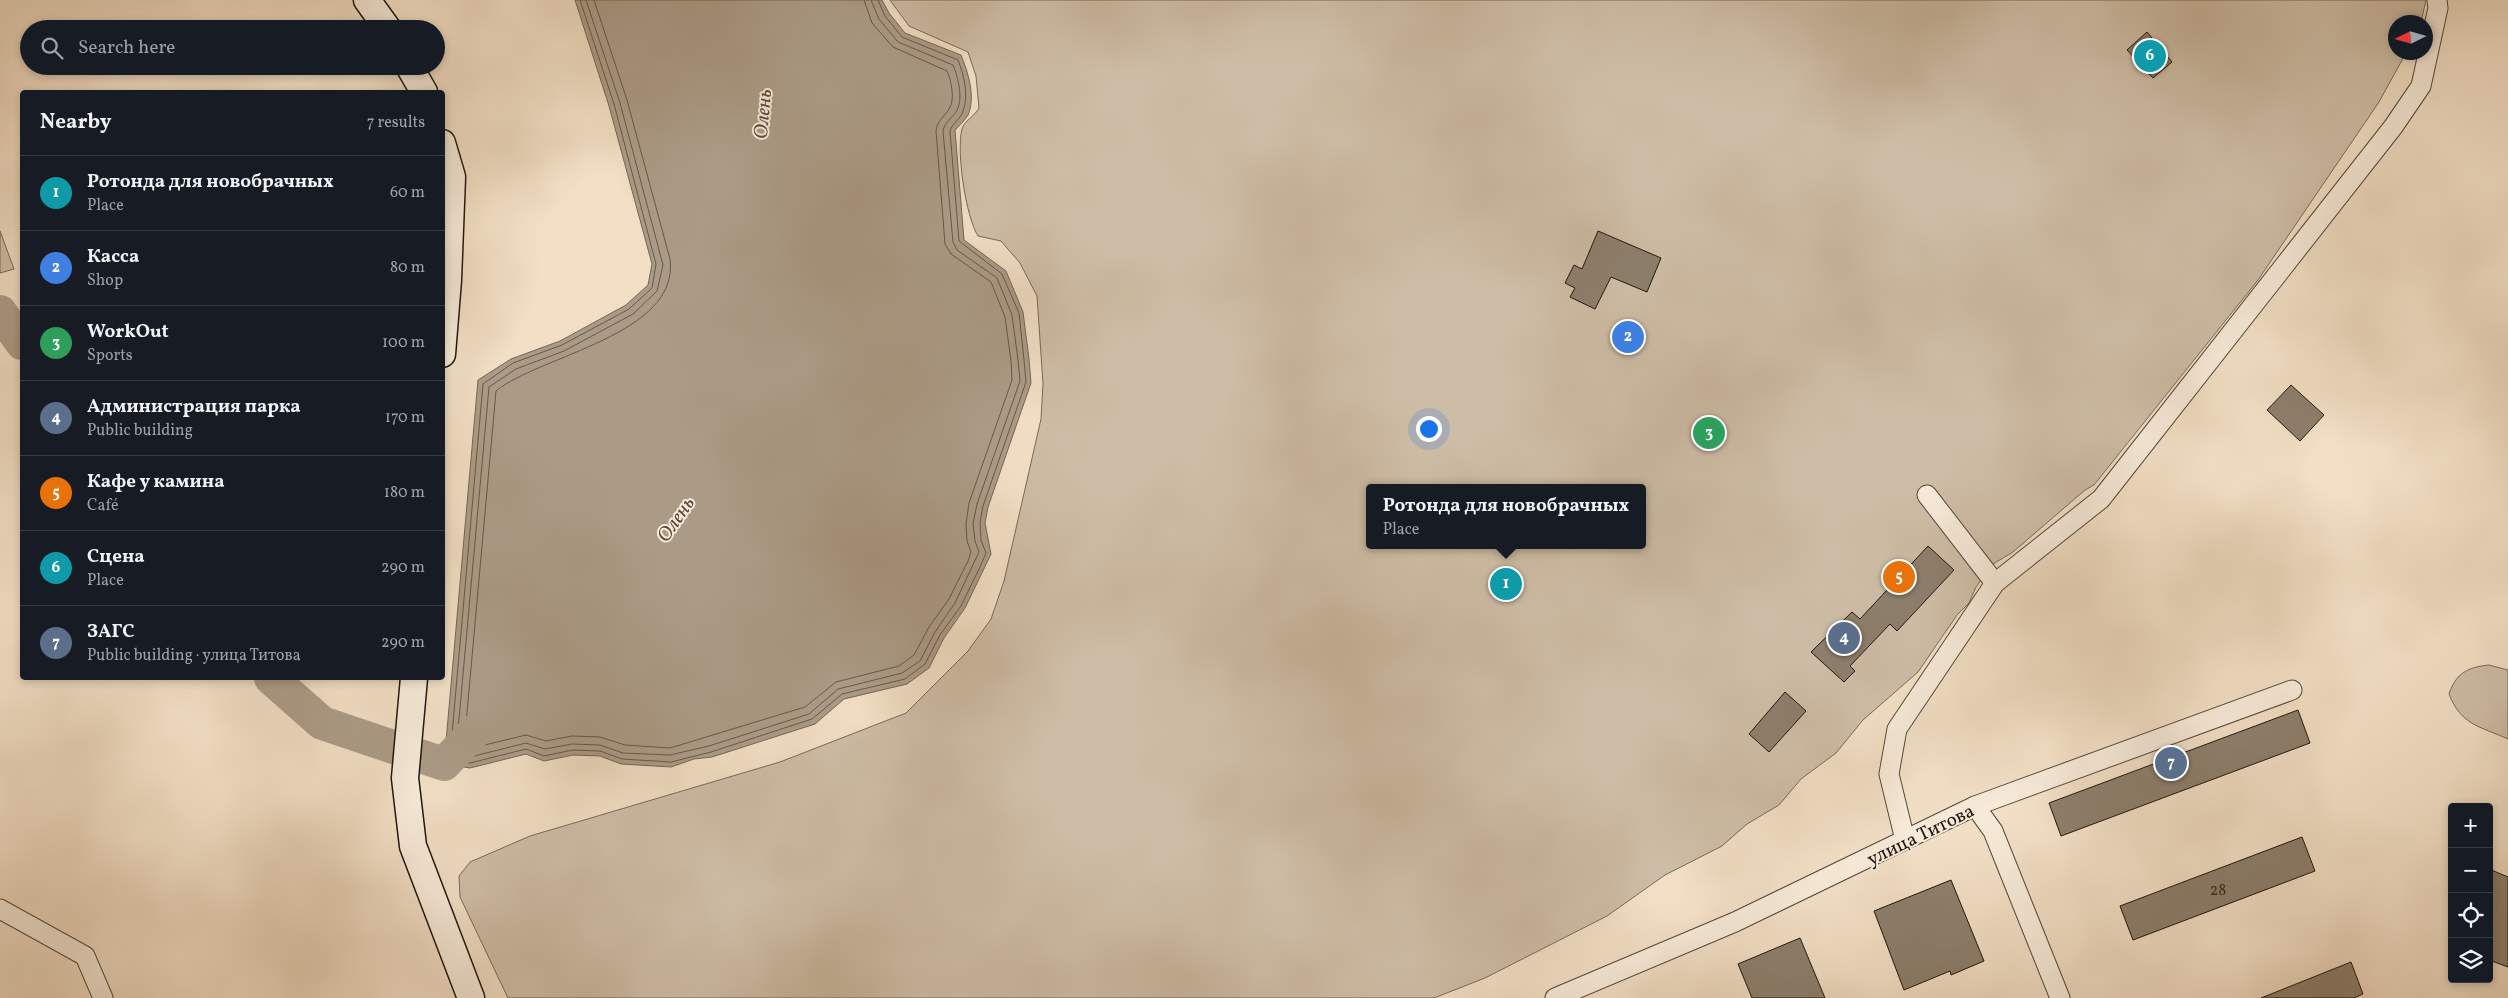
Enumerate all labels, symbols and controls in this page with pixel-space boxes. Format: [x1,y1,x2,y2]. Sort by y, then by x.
north arrow [2388,15,2433,60]
search box [20,20,445,75]
icon: search [38,34,66,62]
text: Search here [78,35,175,61]
pin: 6 [2134,37,2166,75]
water label: Олень [748,88,780,140]
text: Nearby [40,108,111,137]
text: 7 results [367,112,425,134]
text: Ротонда для новобрачных [87,169,334,195]
text: 1 [53,182,59,204]
text: 60 m [390,182,425,204]
text: Place [87,195,124,217]
text: Касса [87,244,139,270]
text: 2 [52,257,60,279]
text: 80 m [390,257,425,279]
text: Shop [87,270,123,292]
pin: 2 [1612,318,1644,356]
text: WorkOut [87,319,169,345]
text: 3 [52,332,60,354]
text: 100 m [382,332,425,354]
text: Sports [87,345,133,367]
text: Администрация парка [87,394,301,420]
text: 4 [51,407,61,429]
text: 170 m [385,407,425,429]
pin: 3 [1693,414,1725,452]
your location [1416,416,1442,442]
text: Public building [87,420,193,442]
text: Кафе у камина [87,469,225,495]
text: 5 [52,482,60,504]
text: 180 m [384,482,425,504]
popup [1366,484,1646,549]
water label: Олень [651,492,702,549]
text: Ротонда для новобрачных [1383,493,1629,519]
text: Café [87,495,118,517]
text: Place [1383,519,1419,541]
text: Сцена [87,544,145,570]
text: 6 [52,557,60,579]
text: 290 m [381,557,425,579]
pin: 5 [1883,558,1915,596]
pin: 1 [1490,565,1522,603]
text: Place [87,570,124,592]
text: ЗАГС [87,619,134,645]
pin: 4 [1828,619,1860,657]
text: 7 [52,632,60,654]
text: 290 m [381,632,425,654]
text: Public building · улица Титова [87,645,301,667]
pin: 7 [2155,744,2187,782]
street label: улица Титова [1863,799,1979,873]
map controls [2448,803,2493,983]
button: + [2448,803,2493,848]
button: − [2448,848,2493,893]
house number: 28 [2210,880,2226,902]
button: locate [2448,893,2493,938]
button: layers [2448,938,2493,983]

